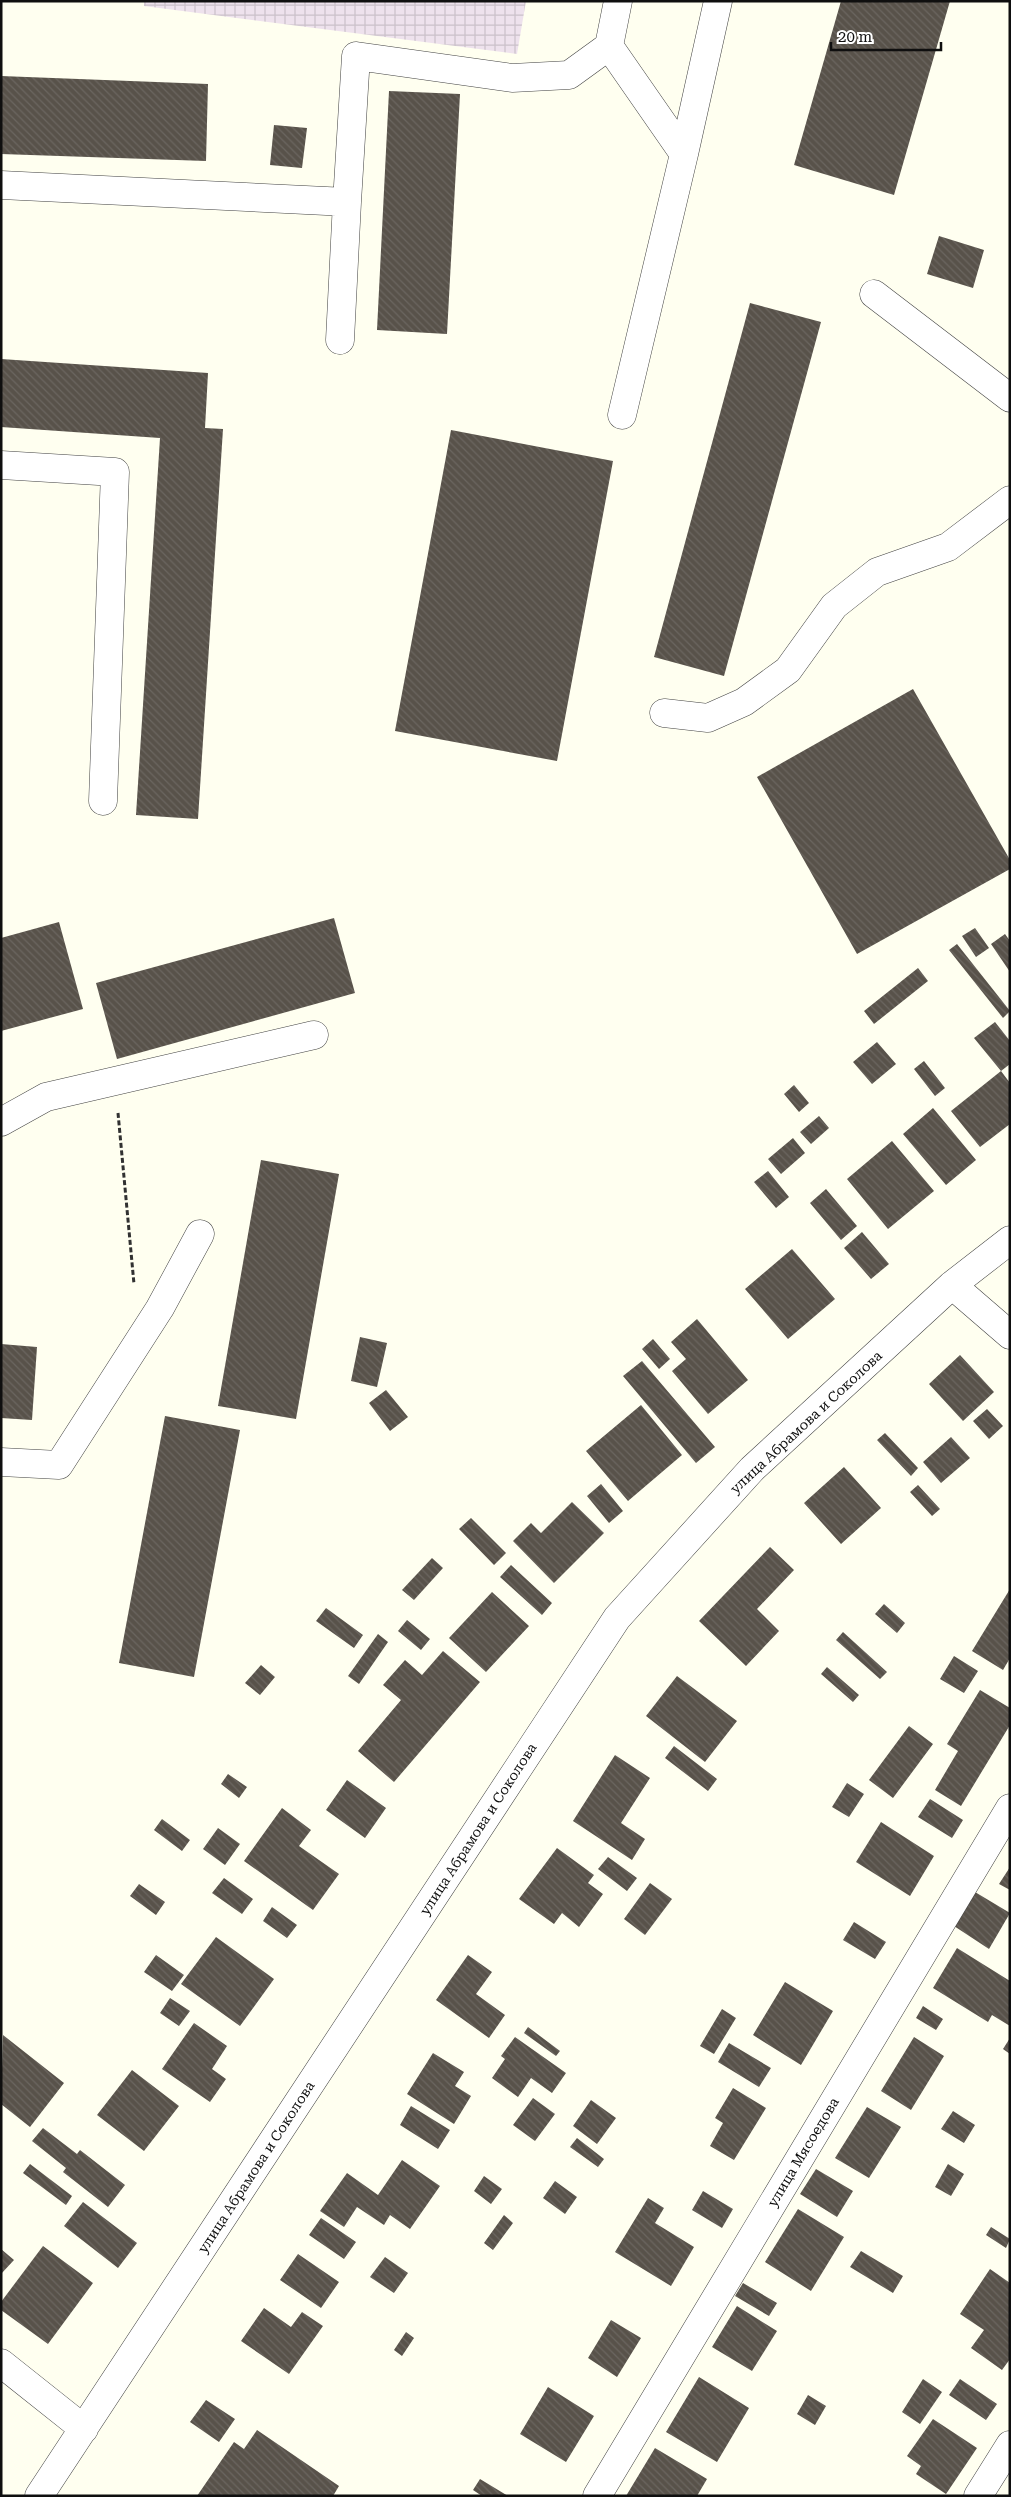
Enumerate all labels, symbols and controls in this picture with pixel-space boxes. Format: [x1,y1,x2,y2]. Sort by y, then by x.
scale bar [831,20,941,52]
text: 20 m [838,28,873,46]
street label: улица Абрамова и Соколова [727,1347,886,1497]
street label: улица Абрамова и Соколова [416,1740,540,1918]
street label: улица Абрамова и Соколова [194,2078,318,2256]
street label: улица Мясоедова [764,2094,842,2210]

